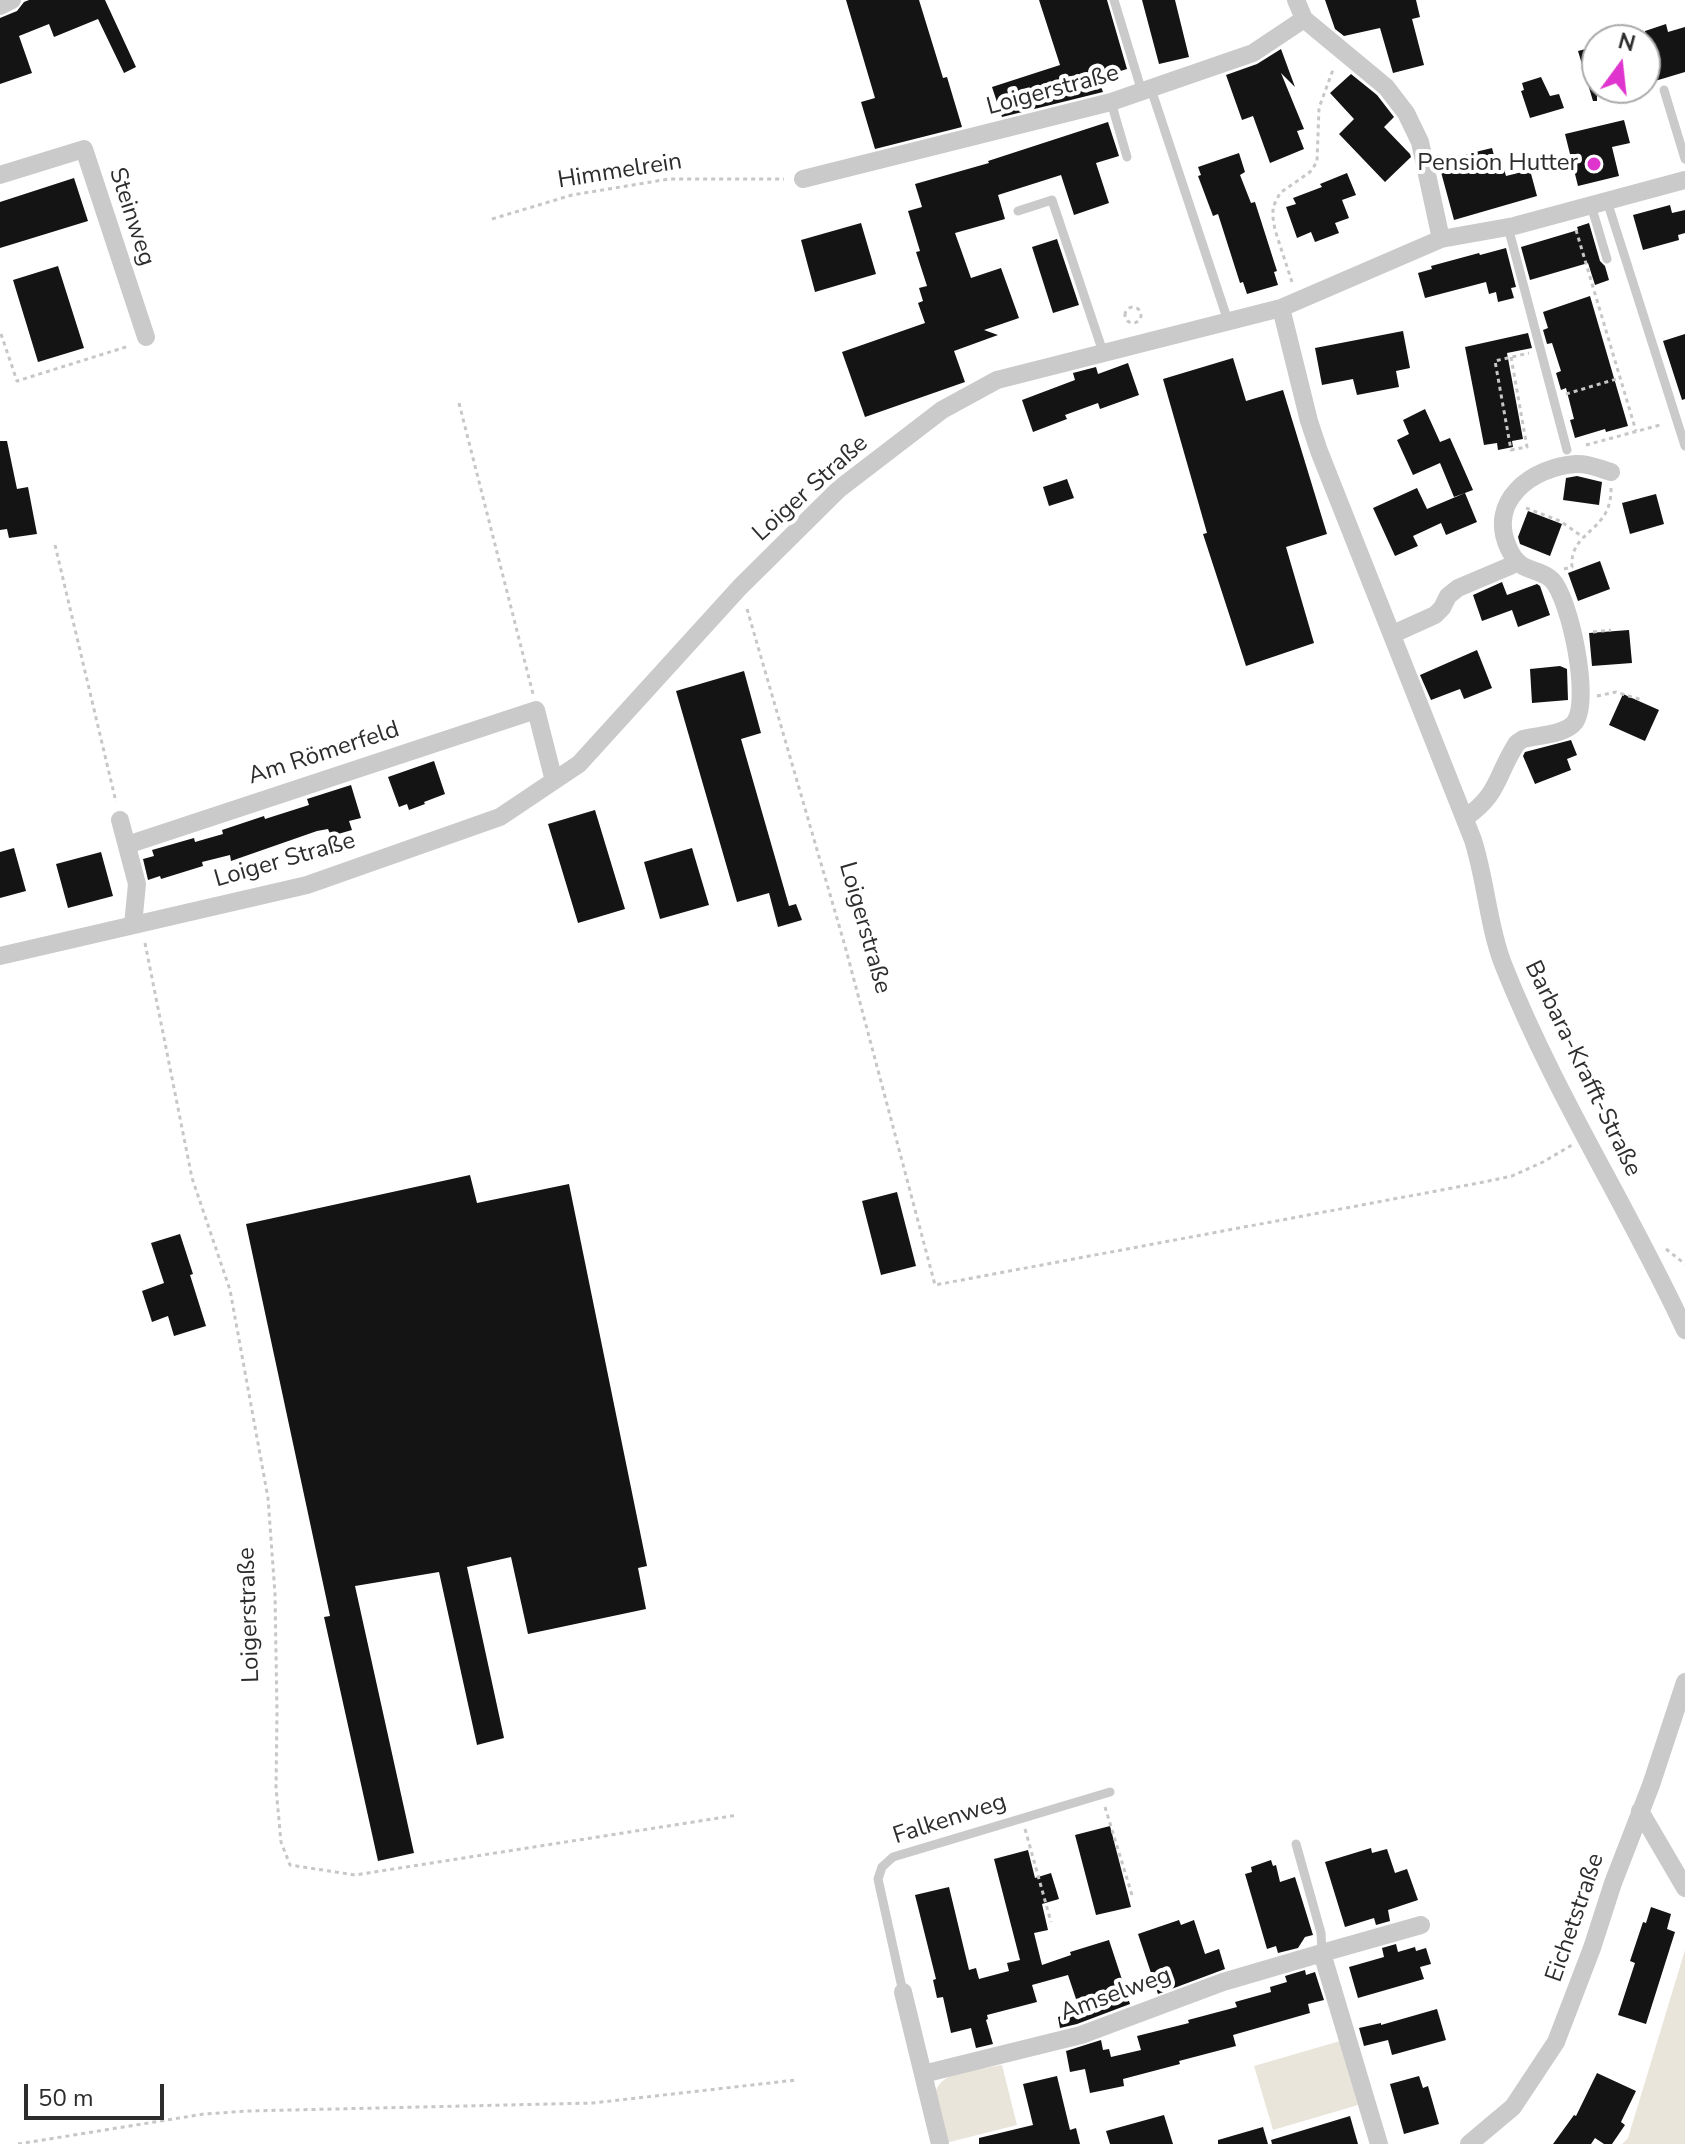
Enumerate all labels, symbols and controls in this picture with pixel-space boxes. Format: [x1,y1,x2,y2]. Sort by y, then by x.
north arrow [1581,24,1661,104]
text: N [1615,26,1639,59]
street label: Loigerstraße [984,60,1122,122]
street label: Himmelrein [556,148,684,196]
place label: Pension Hutter [1417,150,1578,178]
marker: Pension Hutter [1585,155,1603,173]
street label: Steinweg [102,164,160,270]
street label: Loiger Straße [747,430,875,548]
street label: Am Römerfeld [245,716,403,792]
street label: Loiger Straße [211,827,359,895]
street label: Loigerstraße [831,859,897,997]
street label: Barbara-Krafft-Straße [1517,956,1647,1182]
street label: Loigerstraße [233,1547,267,1683]
street label: Falkenweg [890,1788,1010,1852]
street label: Eichetstraße [1541,1850,1611,1986]
street label: Amselweg [1057,1962,1175,2028]
scale bar [28,2068,168,2118]
text: 50 m [38,2082,94,2114]

